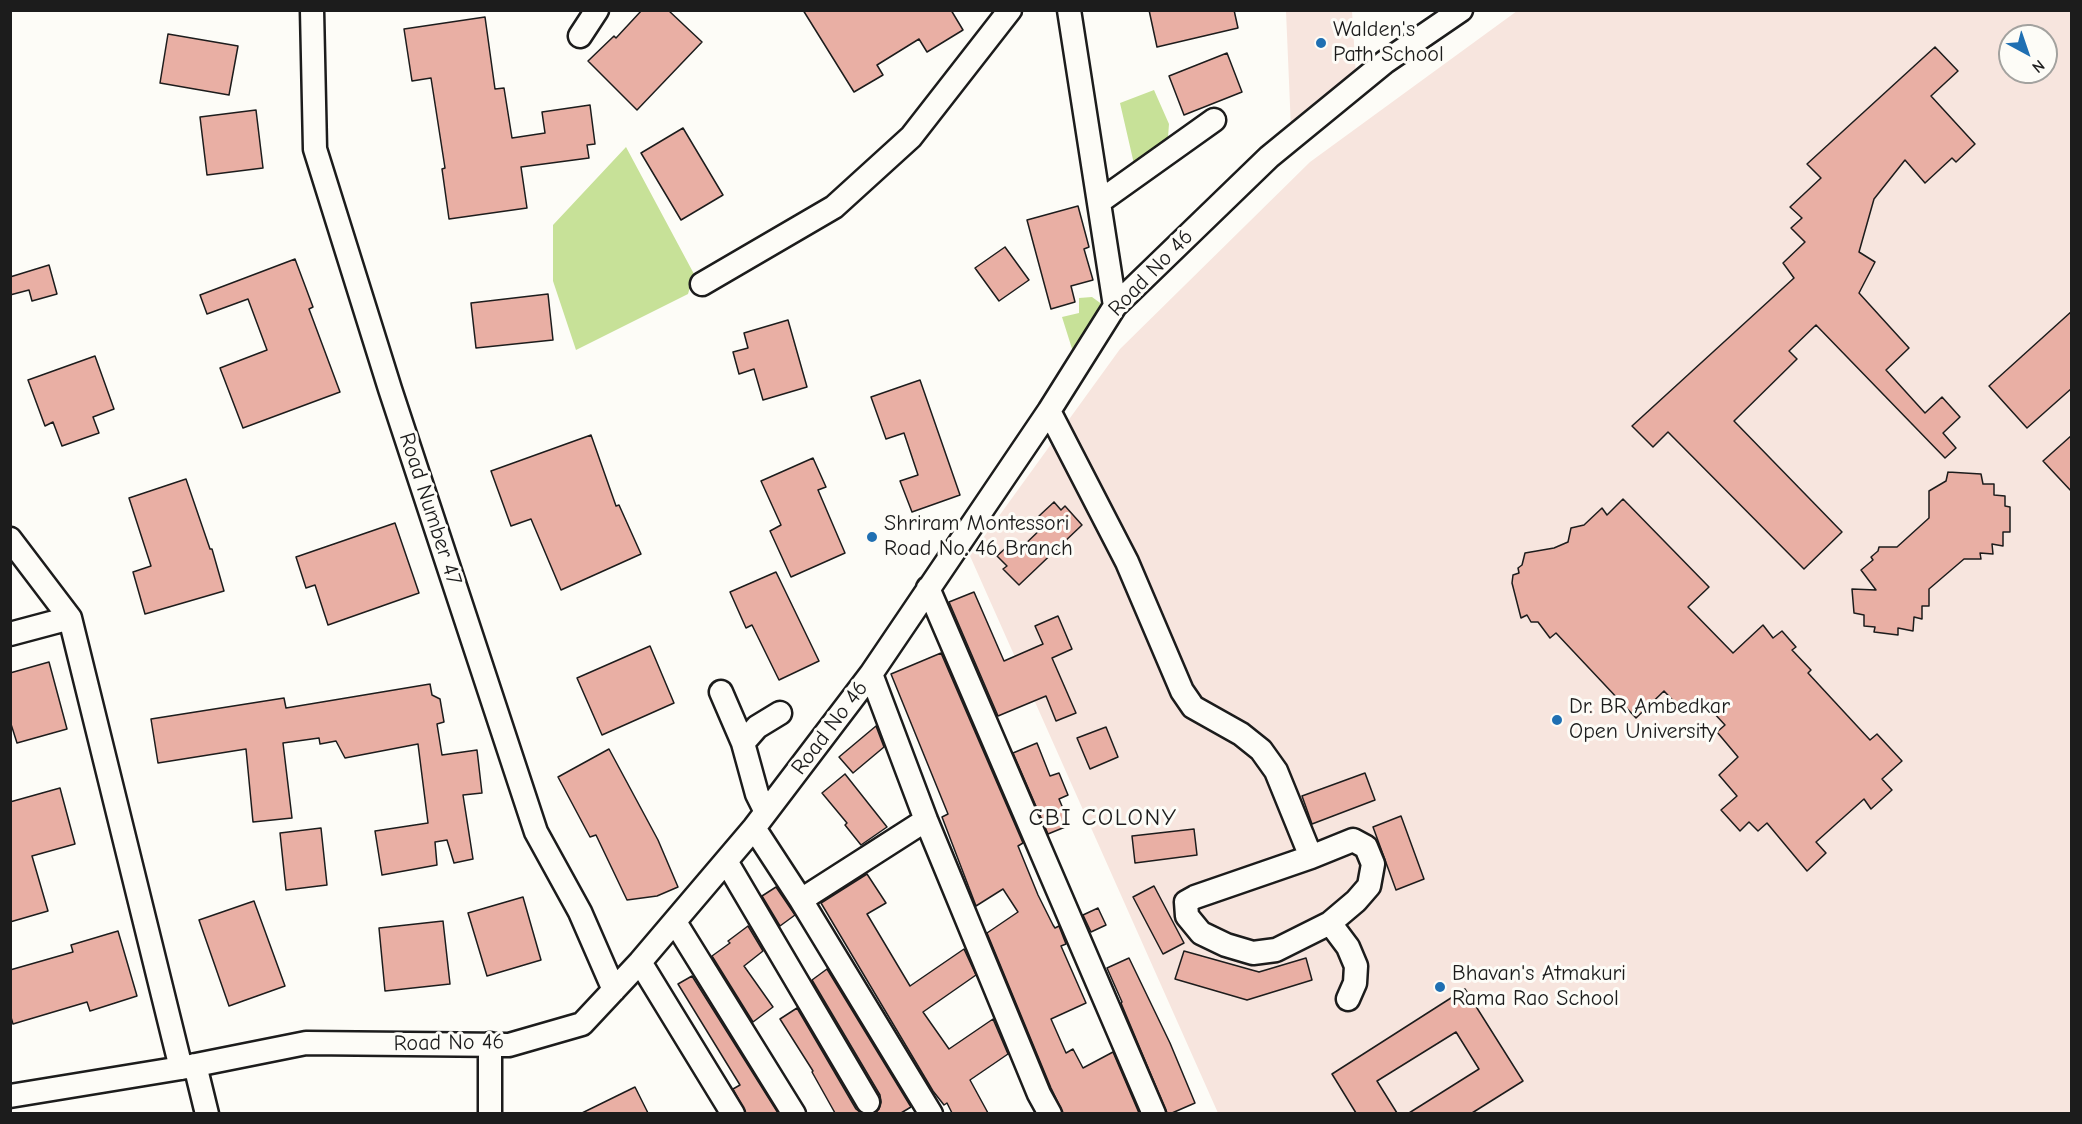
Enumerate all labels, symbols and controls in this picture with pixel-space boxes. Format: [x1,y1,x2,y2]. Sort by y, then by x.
place label: Walden's Path School [1333,17,1444,68]
north arrow [1998,24,2058,84]
marker: Walden's Path School [1314,36,1328,50]
text: N [2029,56,2048,77]
street label: Road No 46 [1103,224,1199,322]
street label: Road Number 47 [393,429,467,589]
place label: Shriram Montessori Road No. 46 Branch [884,511,1073,562]
marker: Shriram Montessori Road No. 46 Branch [865,530,879,544]
street label: Road No 46 [786,676,874,780]
place label: Dr. BR Ambedkar Open University [1569,694,1730,746]
marker: Dr. BR Ambedkar Open University [1550,713,1564,727]
district label: CBI COLONY [1029,804,1177,832]
place label: Bhavan's Atmakuri Rama Rao School [1452,961,1626,1012]
marker: Bhavan's Atmakuri Rama Rao School [1433,980,1447,994]
street label: Road No 46 [393,1029,505,1057]

